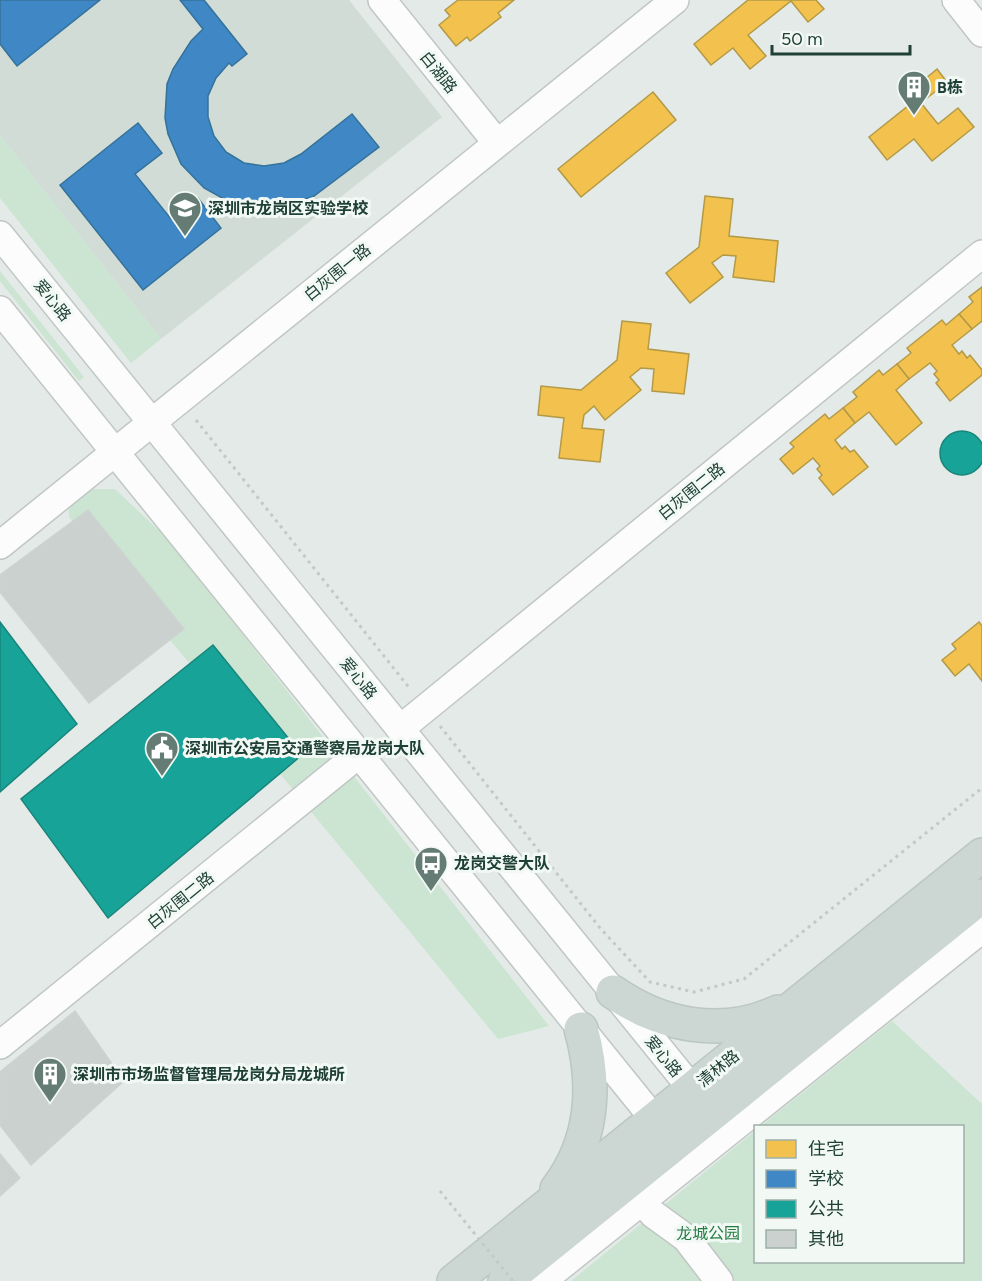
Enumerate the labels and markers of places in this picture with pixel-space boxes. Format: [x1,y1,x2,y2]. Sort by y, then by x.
building icon: B栋 [896,69,932,116]
place label: B栋 [937,78,963,97]
school or university icon: 深圳市龙岗区实验学校 [167,190,203,237]
place label: 深圳市龙岗区实验学校 [208,199,369,218]
public building icon: 深圳市公安局交通警察局龙岗大队 [144,730,180,777]
place label: 深圳市公安局交通警察局龙岗大队 [185,739,425,758]
bus stop icon: 龙岗交警大队 [413,845,449,892]
place label: 龙岗交警大队 [454,854,550,873]
building icon: 深圳市市场监督管理局龙岗分局龙城所 [32,1056,68,1103]
place label: 深圳市市场监督管理局龙岗分局龙城所 [73,1065,345,1084]

